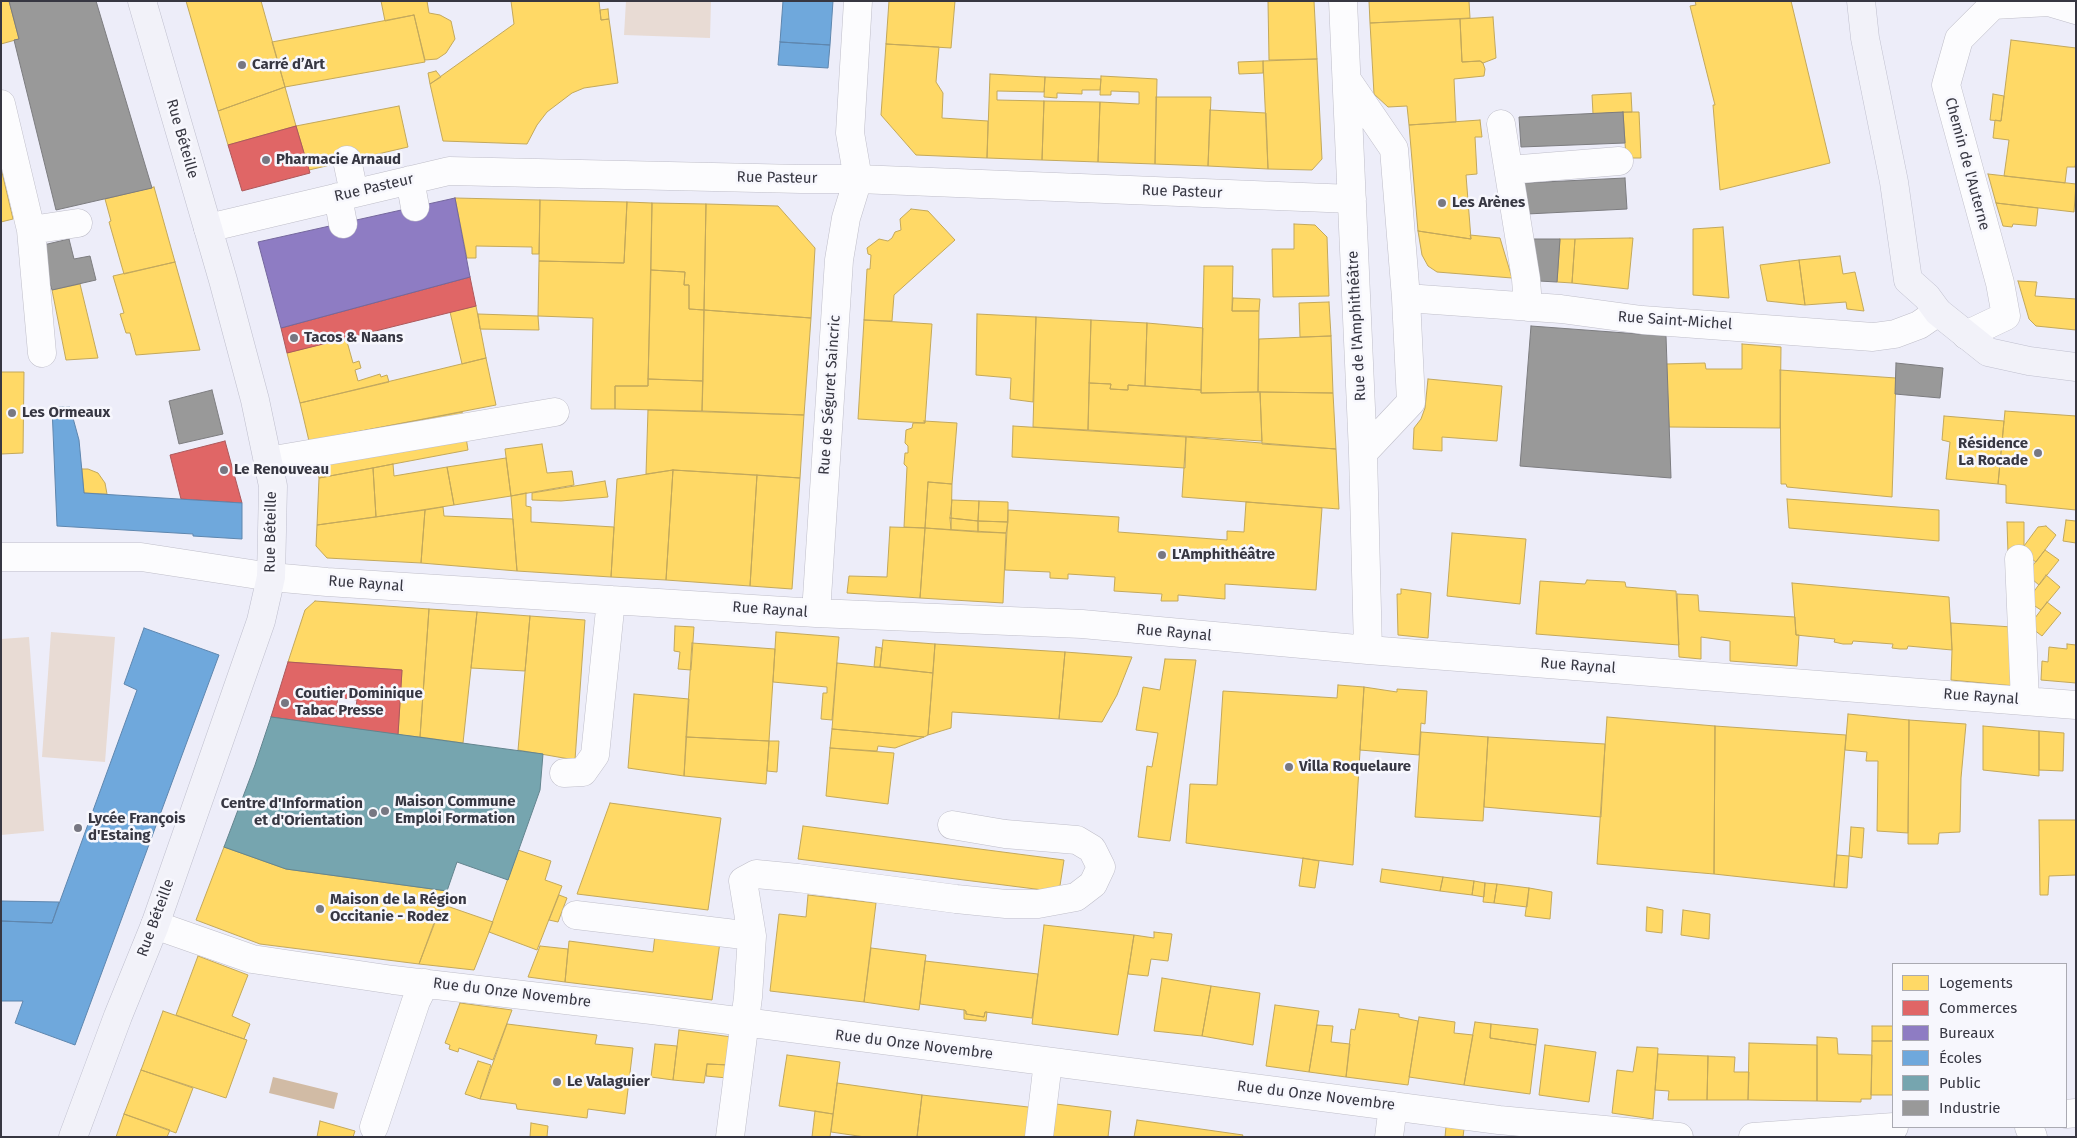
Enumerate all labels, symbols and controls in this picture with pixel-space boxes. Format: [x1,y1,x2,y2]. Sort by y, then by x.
place label: Carré d’Art [252,56,325,74]
marker: Carré d’Art [236,59,248,71]
street label: Chemin de l'Auterne [1941,96,1993,232]
street label: Rue Béteille [162,97,202,181]
place label: Pharmacie Arnaud [276,151,401,169]
marker: Pharmacie Arnaud [260,154,272,166]
street label: Rue Pasteur [736,168,818,188]
street label: Rue Pasteur [333,170,415,206]
street label: Rue Pasteur [1141,182,1223,202]
place label: Les Arènes [1452,194,1525,212]
marker: Les Arènes [1436,197,1448,209]
street label: Rue de l'Amphithéâtre [1344,250,1370,402]
street label: Rue Saint-Michel [1617,308,1733,334]
street label: Rue de Séguret Saincric [815,314,845,476]
place label: Tacos & Naans [304,329,403,347]
marker: Tacos & Naans [288,332,300,344]
place label: Les Ormeaux [22,404,110,422]
marker: Les Ormeaux [6,407,18,419]
place label: Résidence La Rocade [1958,435,2028,470]
marker: Résidence La Rocade [2032,447,2044,459]
place label: Le Renouveau [234,461,329,479]
marker: Le Renouveau [218,464,230,476]
street label: Rue Béteille [261,491,281,573]
place label: L'Amphithéâtre [1172,546,1275,564]
marker: L'Amphithéâtre [1156,549,1168,561]
street label: Rue Raynal [328,572,404,596]
street label: Rue Raynal [732,598,808,622]
street label: Rue Raynal [1136,621,1212,645]
street label: Rue Raynal [1540,654,1616,678]
place label: Coutier Dominique Tabac Presse [295,685,423,720]
street label: Rue Raynal [1943,685,2019,709]
marker: Coutier Dominique Tabac Presse [279,697,291,709]
place label: Villa Roquelaure [1299,758,1411,776]
marker: Villa Roquelaure [1283,761,1295,773]
place label: Maison Commune Emploi Formation [395,793,515,828]
place label: Centre d'Information et d'Orientation [221,795,363,830]
marker: Maison Commune Emploi Formation [379,805,391,817]
marker: Centre d'Information et d'Orientation [367,807,379,819]
place label: Lycée François d'Estaing [88,810,185,845]
marker: Lycée François d'Estaing [72,822,84,834]
street label: Rue Béteille [134,877,178,959]
place label: Maison de la Région Occitanie - Rodez [330,891,467,926]
marker: Maison de la Région Occitanie - Rodez [314,903,326,915]
legend [1892,963,2067,1128]
street label: Rue du Onze Novembre [432,974,592,1012]
text: Logements [1939,974,2013,992]
text: Commerces [1939,999,2017,1017]
text: Bureaux [1939,1024,1994,1042]
street label: Rue du Onze Novembre [834,1026,994,1064]
text: Écoles [1939,1049,1982,1067]
place label: Le Valaguier [567,1073,650,1091]
text: Public [1939,1074,1981,1092]
marker: Le Valaguier [551,1076,563,1088]
street label: Rue du Onze Novembre [1236,1077,1396,1115]
text: Industrie [1939,1099,2001,1117]

